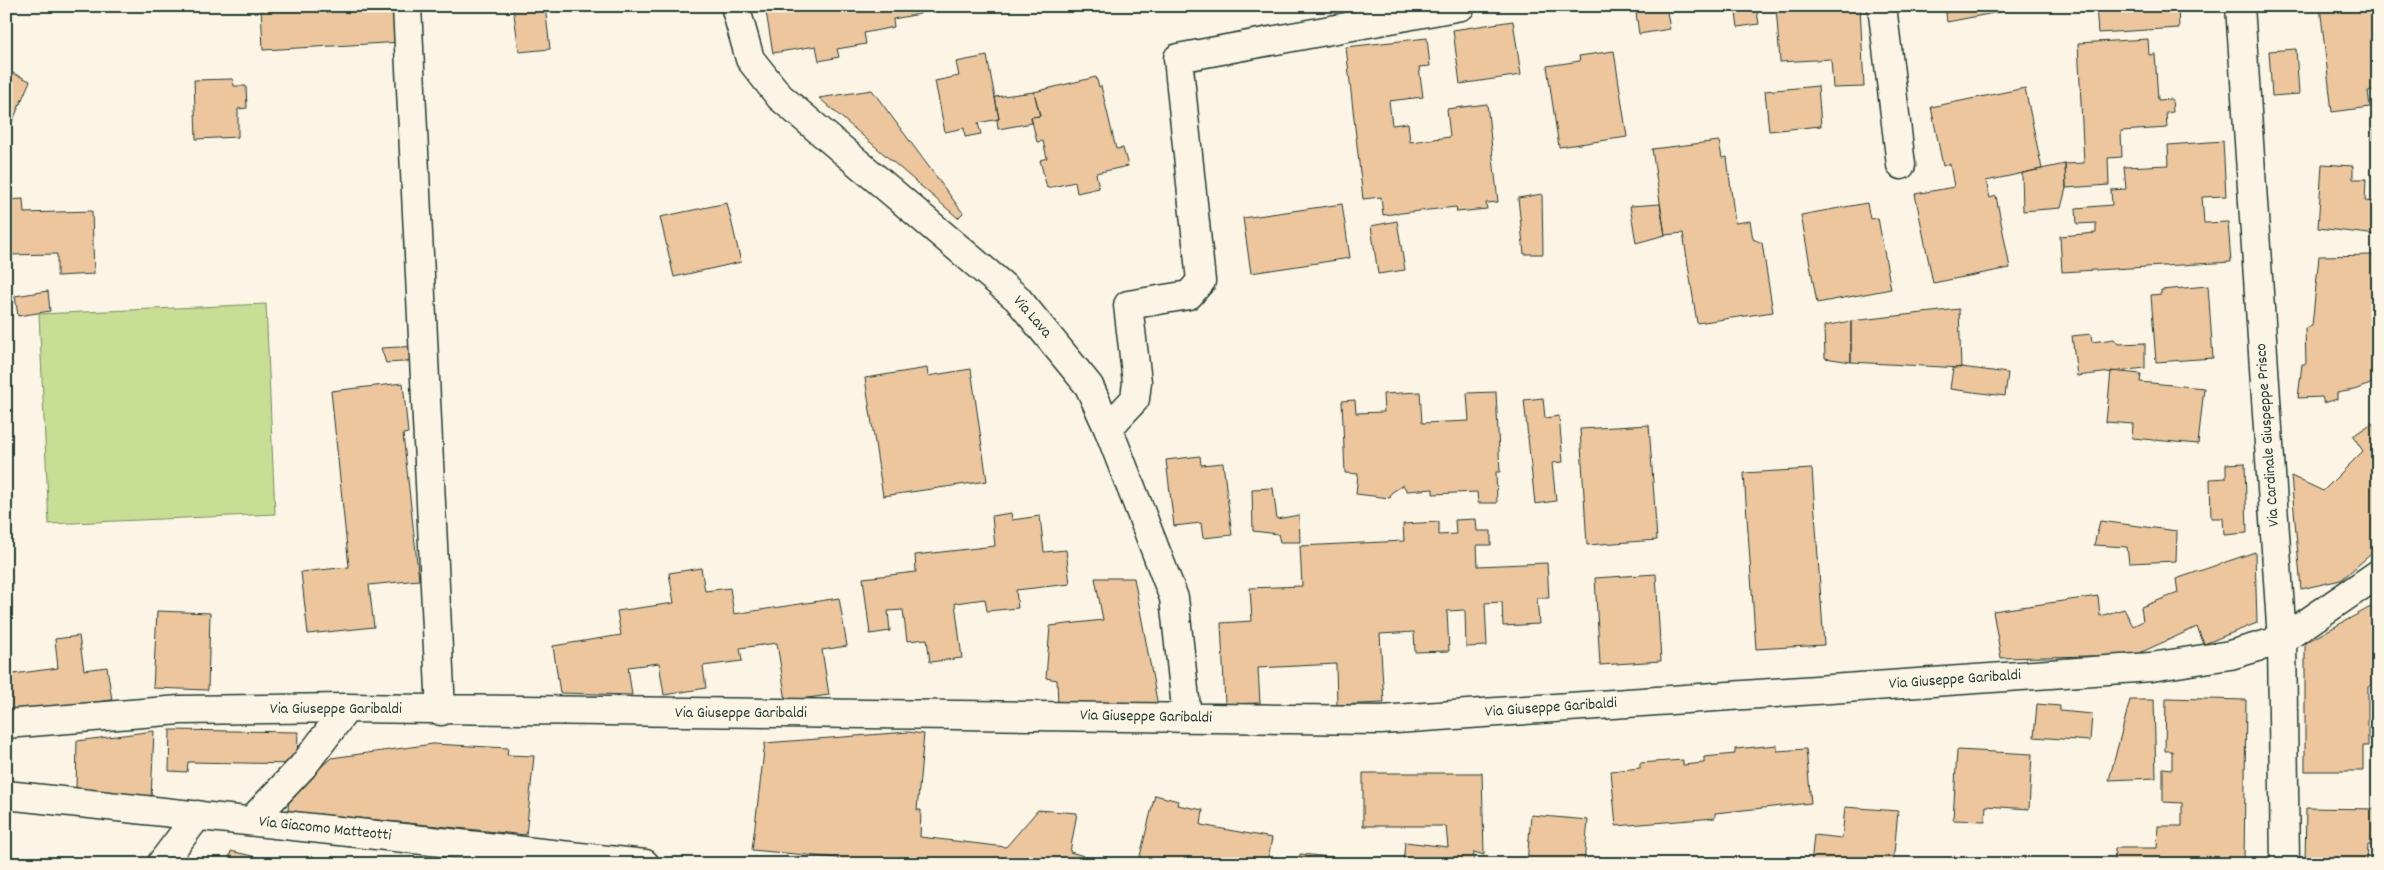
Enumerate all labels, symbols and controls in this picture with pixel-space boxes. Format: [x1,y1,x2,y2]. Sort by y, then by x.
street label: Via Lava [1007,291,1057,344]
street label: Via Cardinale Giuspeppe Prisco [2250,342,2286,528]
street label: Via Giuseppe Garibaldi [1888,664,2022,696]
street label: Via Giuseppe Garibaldi [1484,692,1618,724]
street label: Via Giuseppe Garibaldi [270,698,402,721]
street label: Via Giuseppe Garibaldi [675,702,807,725]
street label: Via Giuseppe Garibaldi [1080,704,1212,730]
street label: Via Giacomo Matteotti [258,811,393,847]

